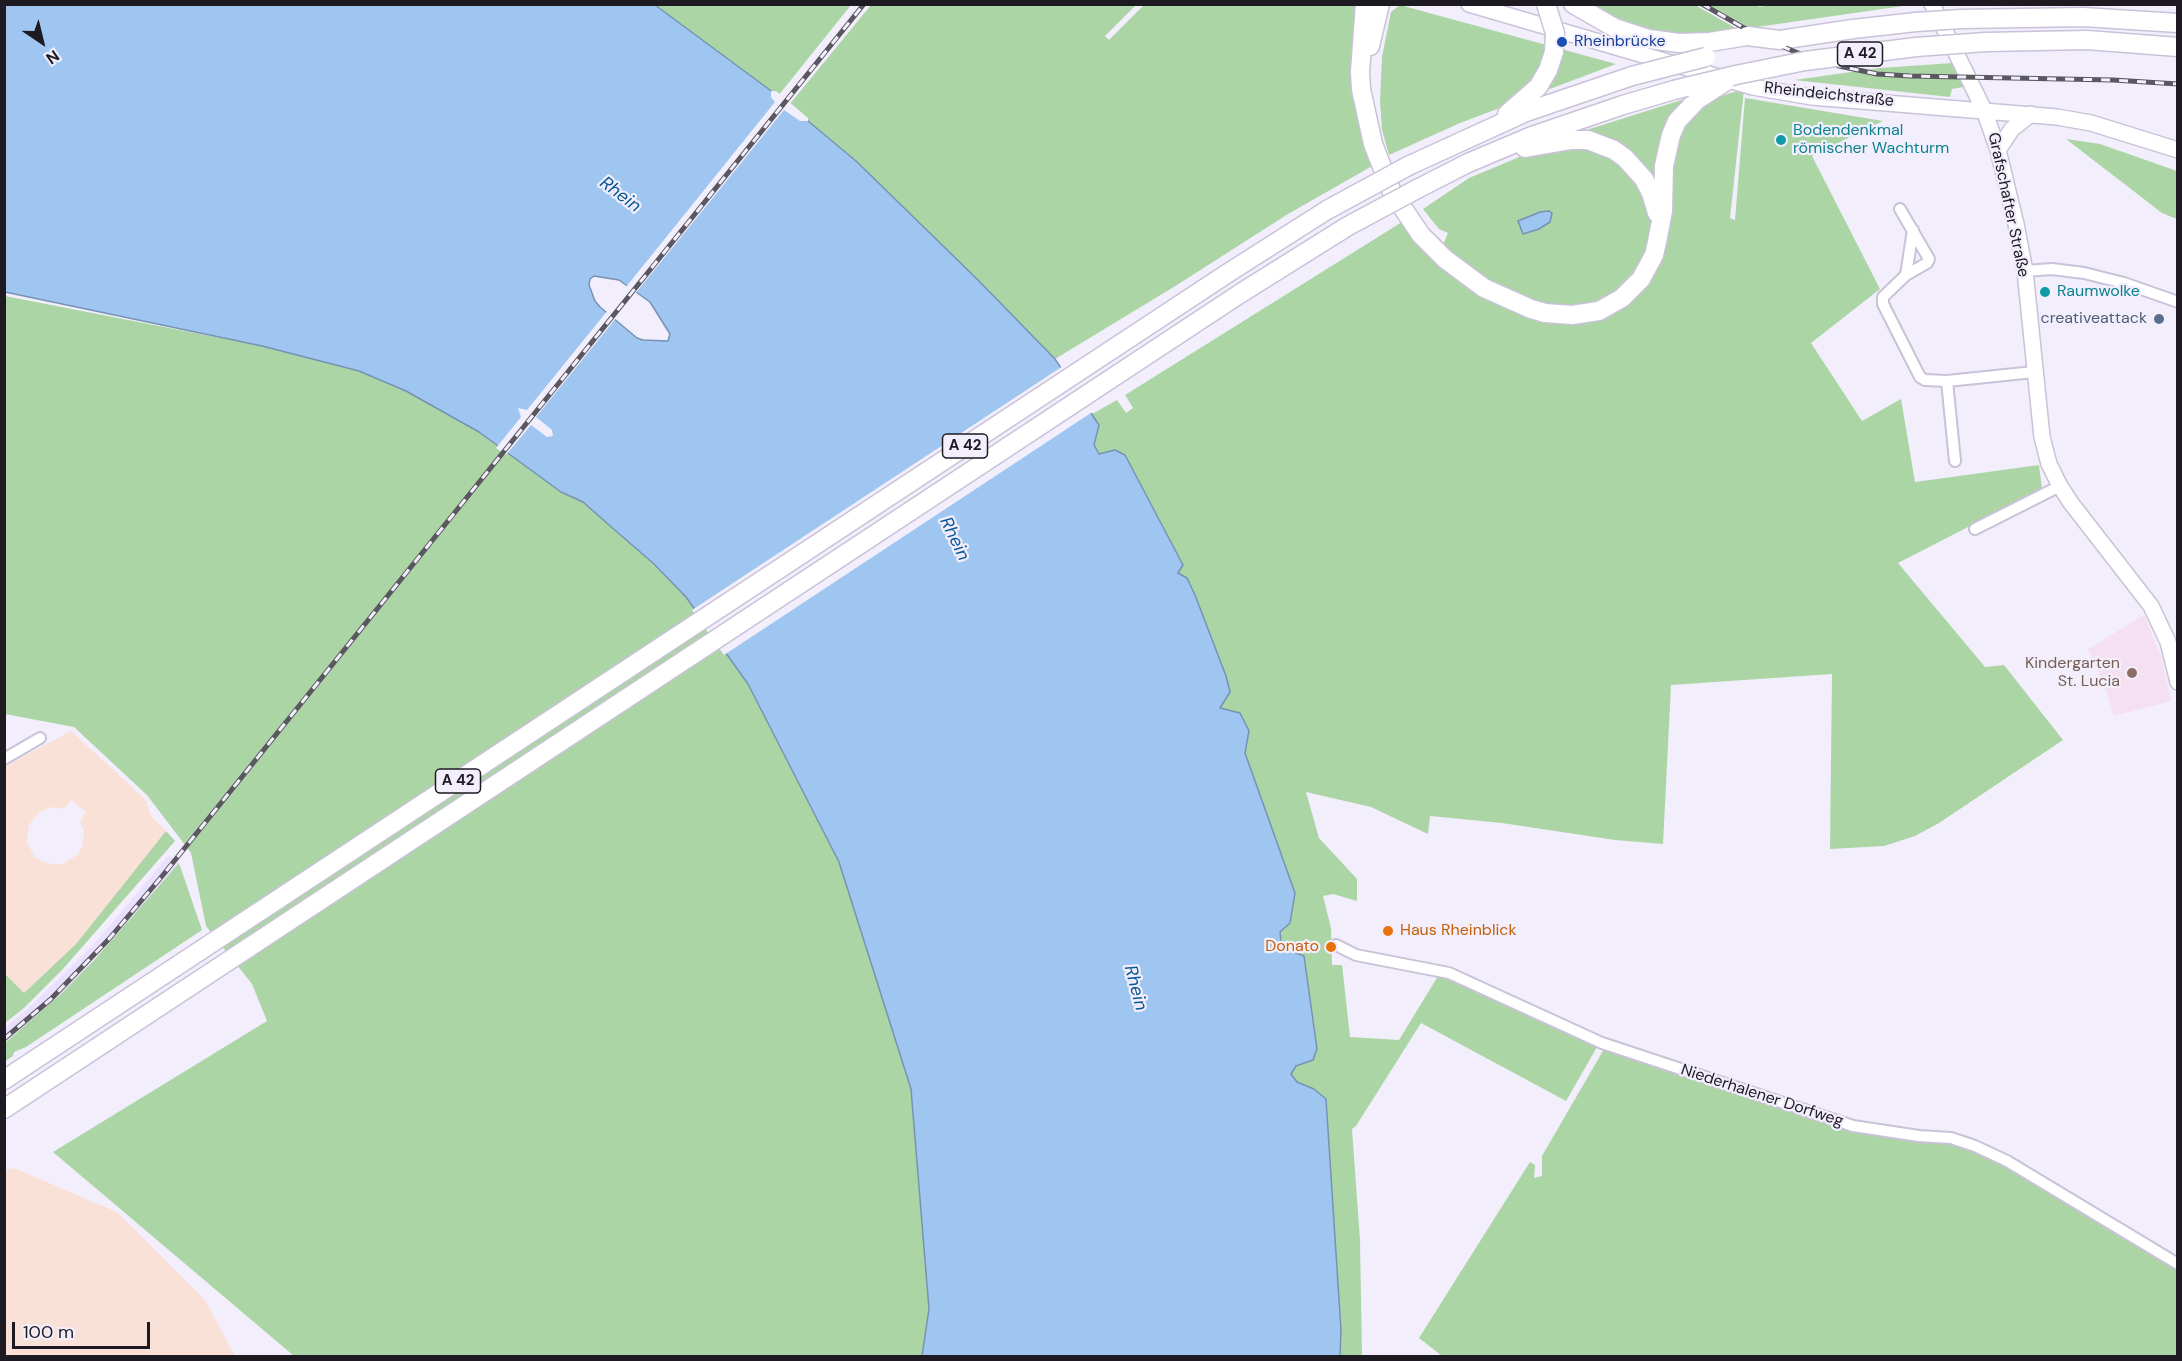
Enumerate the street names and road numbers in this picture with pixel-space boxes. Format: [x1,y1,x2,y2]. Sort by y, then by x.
road number: A 42 [1838,42,1882,66]
street label: Rheindeichstraße [1763,79,1895,111]
street label: Grafschafter Straße [1983,131,2033,279]
road number: A 42 [942,434,988,458]
road number: A 42 [436,769,480,793]
street label: Niederhalener Dorfweg [1678,1061,1846,1131]

